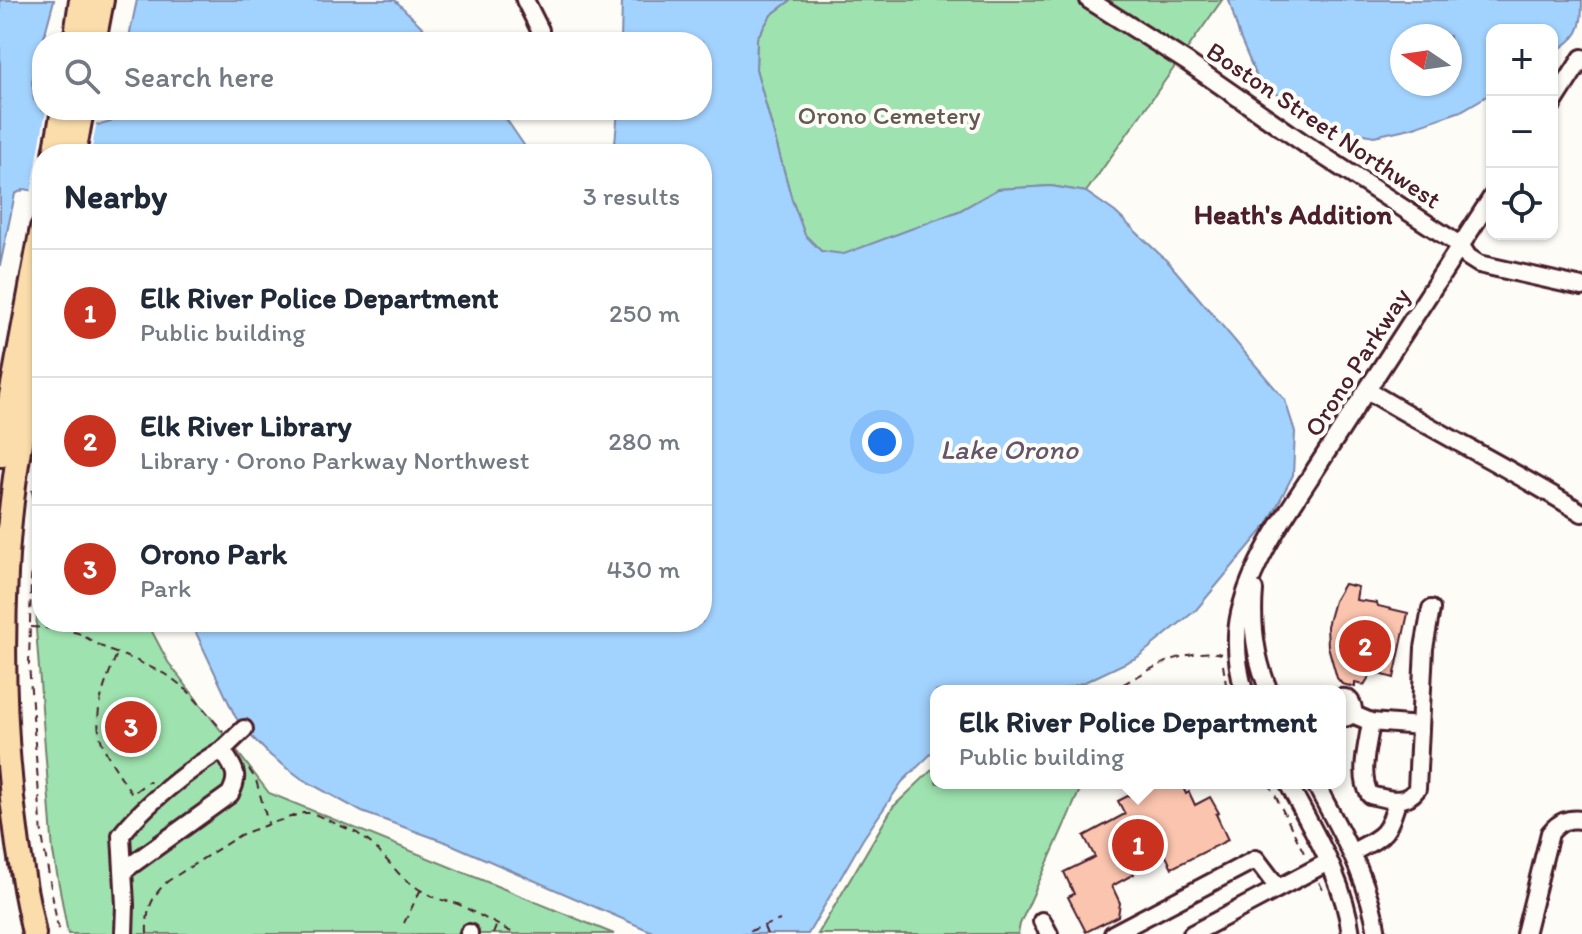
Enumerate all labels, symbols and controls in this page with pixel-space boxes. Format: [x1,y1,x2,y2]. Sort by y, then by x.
north arrow [1390,24,1462,96]
map controls [1486,24,1558,240]
button: + [1486,24,1558,96]
search box [32,32,712,120]
street label: Boston Street Northwest [1201,35,1448,216]
icon: search [60,54,104,98]
text: Search here [124,58,274,95]
button: − [1486,96,1558,168]
park label: Orono Cemetery [797,99,981,131]
button: locate [1486,168,1558,240]
text: Nearby [64,176,167,217]
text: 3 results [583,180,680,212]
district label: Heath's Addition [1194,197,1393,231]
text: Elk River Police Department [140,279,498,316]
street label: Orono Parkway [1297,282,1417,442]
text: 1 [84,297,96,329]
text: 250 m [609,297,680,329]
text: Public building [140,316,306,348]
text: Elk River Library [140,407,352,444]
your location [862,422,902,462]
text: 2 [83,425,97,457]
text: 280 m [608,425,680,457]
water label: Lake Orono [940,432,1079,466]
text: Library · Orono Parkway Northwest [140,444,529,476]
text: Orono Park [140,535,287,572]
text: 3 [83,553,97,585]
text: 430 m [606,553,680,585]
text: Park [140,572,191,604]
pin: 2 [1339,616,1391,676]
popup [930,685,1346,789]
pin: 3 [105,697,157,757]
text: Elk River Police Department [959,703,1317,740]
text: Public building [959,740,1124,772]
pin: 1 [1112,815,1164,875]

